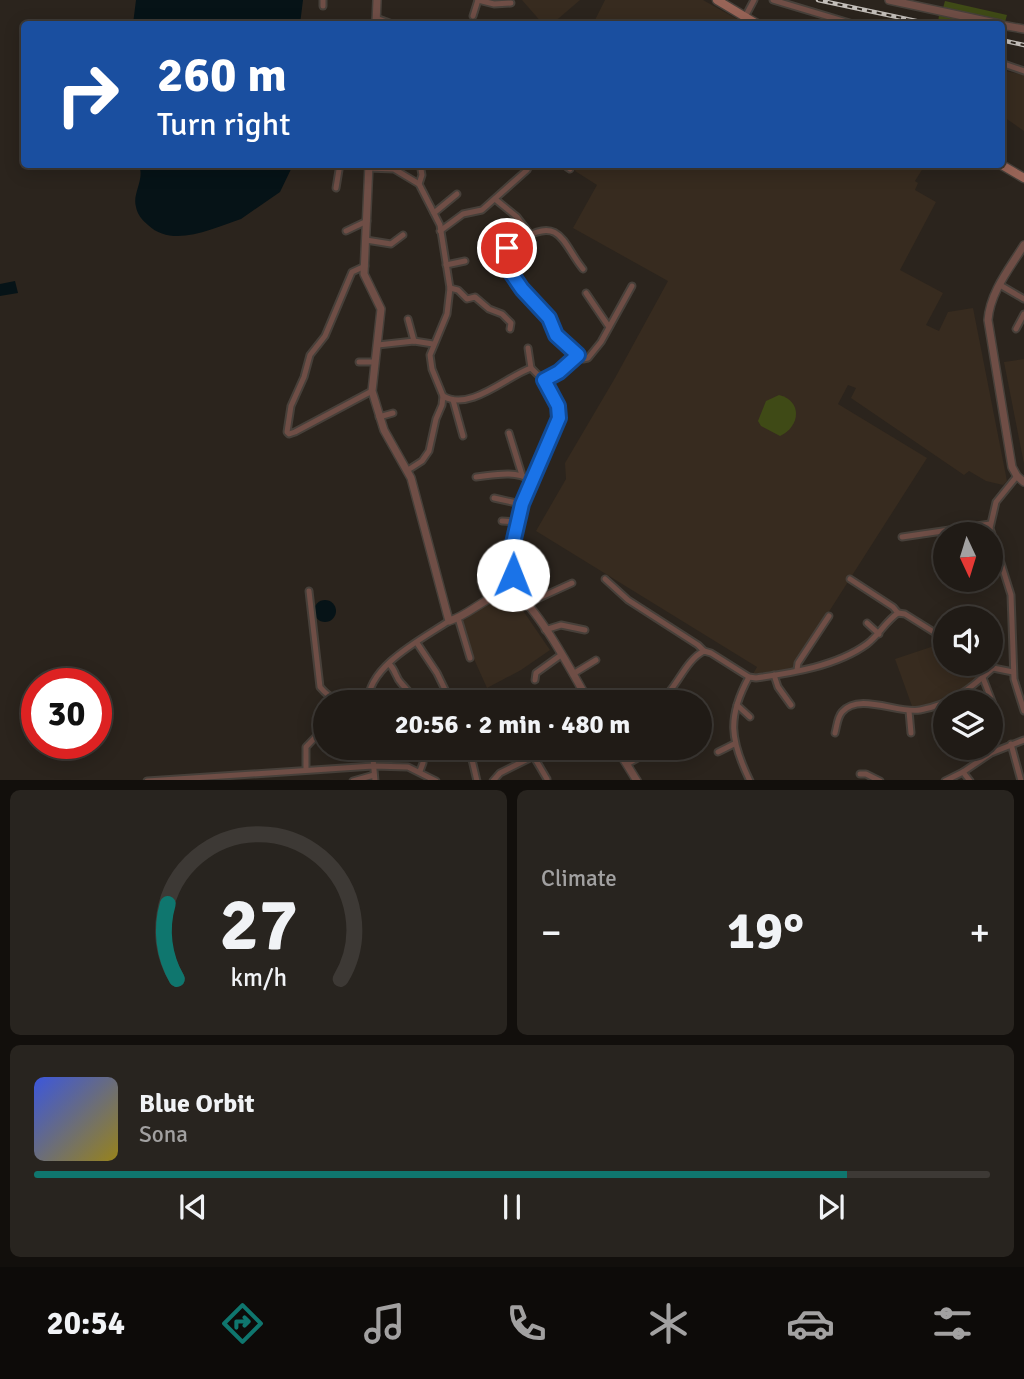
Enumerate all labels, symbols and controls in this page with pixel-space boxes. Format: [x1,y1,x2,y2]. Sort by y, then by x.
text: 260 m [157,45,287,105]
icon: right [42,49,133,140]
text: Turn right [157,105,290,144]
pin [477,218,537,278]
icon: arrive [488,229,526,267]
north arrow [933,522,1003,592]
map controls [933,522,1003,760]
position arrow [476,538,550,612]
button: sound [933,606,1003,676]
speed limit sign: 30 [21,668,112,759]
button: layers [933,690,1003,760]
text: 20:56 · 2 min · 480 m [395,709,630,741]
text: Climate [541,864,617,893]
text: 27 [219,881,298,970]
text: 19° [727,899,804,963]
text: − [541,909,562,956]
text: + [969,909,990,956]
text: km/h [230,961,287,992]
text: Blue Orbit [139,1088,255,1120]
text: Sona [139,1120,188,1149]
icon: previous [174,1188,212,1226]
icon: pause [493,1188,531,1226]
icon: next [812,1188,850,1226]
icon: directions [218,1299,267,1348]
icon: music [360,1299,409,1348]
icon: phone [502,1299,551,1348]
icon: climate [644,1299,693,1348]
icon: car [786,1299,835,1348]
icon: filters [928,1299,977,1348]
text: 20:54 [47,1304,125,1343]

